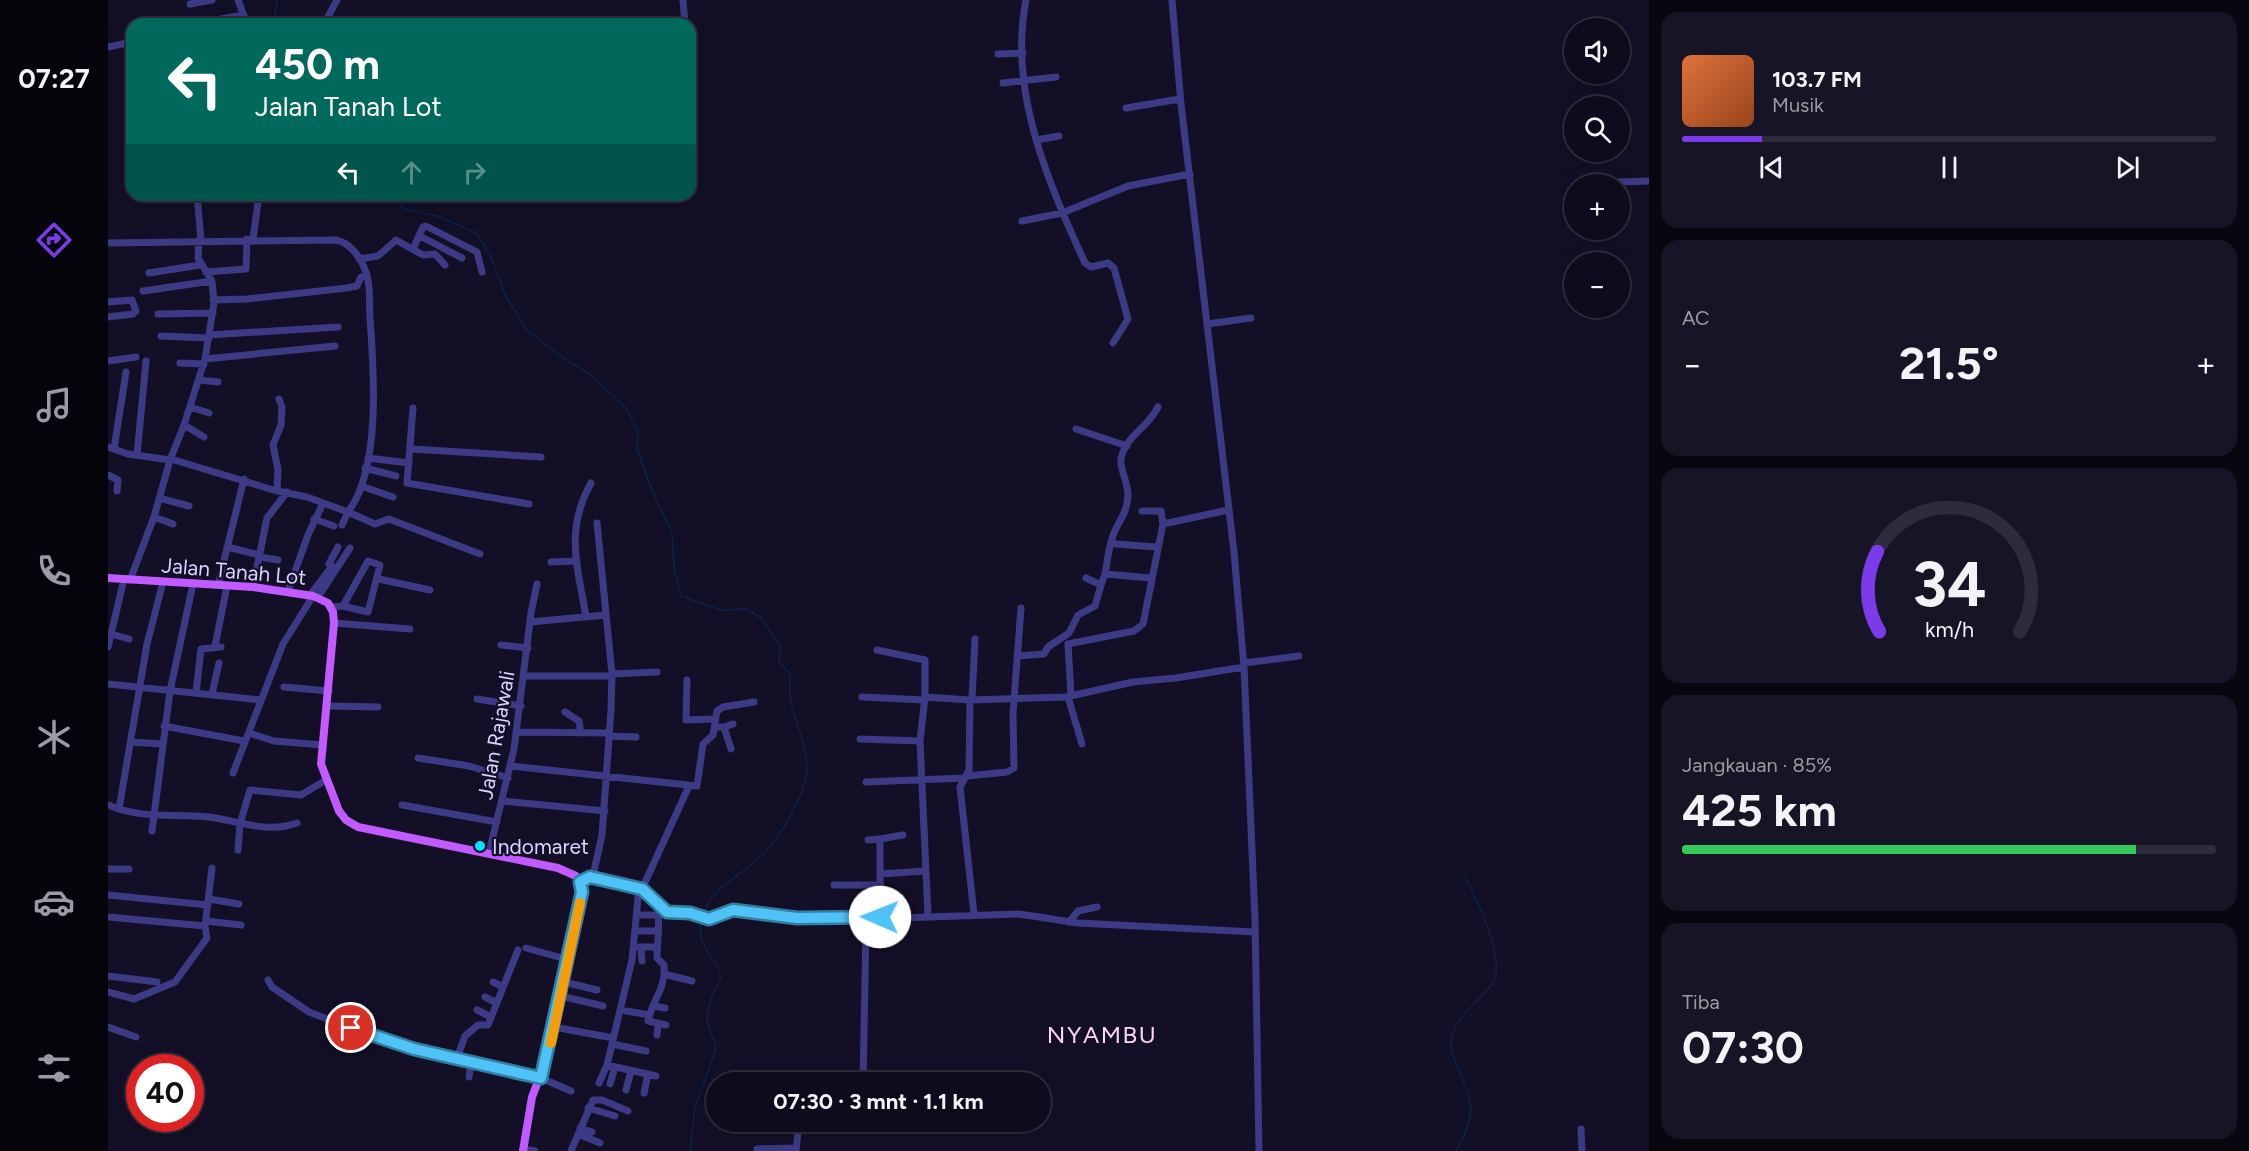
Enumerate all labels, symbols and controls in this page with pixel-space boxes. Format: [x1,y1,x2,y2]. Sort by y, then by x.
map controls [1564,18,1630,318]
button: sound [1564,18,1630,84]
text: 450 m [255,39,380,90]
icon: left [156,42,234,120]
text: 07:27 [18,62,90,95]
text: 103.7 FM [1772,66,1862,93]
text: Jalan Tanah Lot [255,90,442,123]
text: Musik [1772,93,1824,117]
button: search [1564,96,1630,162]
icon: previous [1755,151,1788,184]
icon: pause [1933,151,1966,184]
icon: next [2111,151,2144,184]
icon: left [332,156,365,189]
icon: ahead [395,156,428,189]
icon: right [458,156,491,189]
button: + [1564,174,1630,240]
icon: directions [33,219,75,261]
button: − [1564,252,1630,318]
text: AC [1682,306,1710,330]
text: 21.5° [1899,336,1999,390]
text: − [1682,345,1703,384]
text: + [2195,345,2216,384]
icon: music [33,384,75,426]
text: 34 [1912,548,1986,623]
icon: phone [33,550,75,592]
street label: Jalan Tanah Lot [161,552,307,590]
text: km/h [1925,618,1973,643]
street label: Jalan Rajawali [472,669,520,801]
icon: climate [33,716,75,758]
text: Jangkauan · 85% [1682,753,1832,777]
text: 425 km [1682,783,1837,837]
place label: Indomaret [492,834,589,859]
marker: Indomaret [473,839,487,853]
icon: car [33,881,75,923]
position arrow [848,885,912,949]
text: Tiba [1682,990,1720,1014]
pin [325,1002,376,1053]
icon: arrive [334,1011,367,1044]
district label: NYAMBU [1047,1020,1157,1049]
text: 07:30 [1682,1020,1804,1074]
icon: filters [33,1047,75,1089]
speed limit sign: 40 [126,1054,204,1132]
text: 07:30 · 3 mnt · 1.1 km [773,1088,984,1115]

